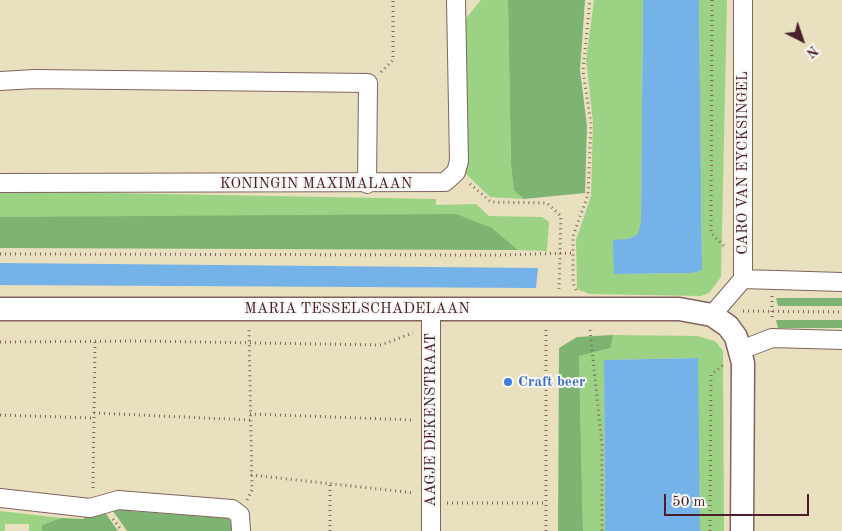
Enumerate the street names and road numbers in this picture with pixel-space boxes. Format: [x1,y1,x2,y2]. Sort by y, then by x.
street label: CARO VAN EYCKSINGEL [734,71,752,255]
street label: KONINGIN MAXIMALAAN [220,175,412,193]
street label: MARIA TESSELSCHADELAAN [244,300,470,318]
street label: AAGJE DEKENSTRAAT [422,333,440,507]

